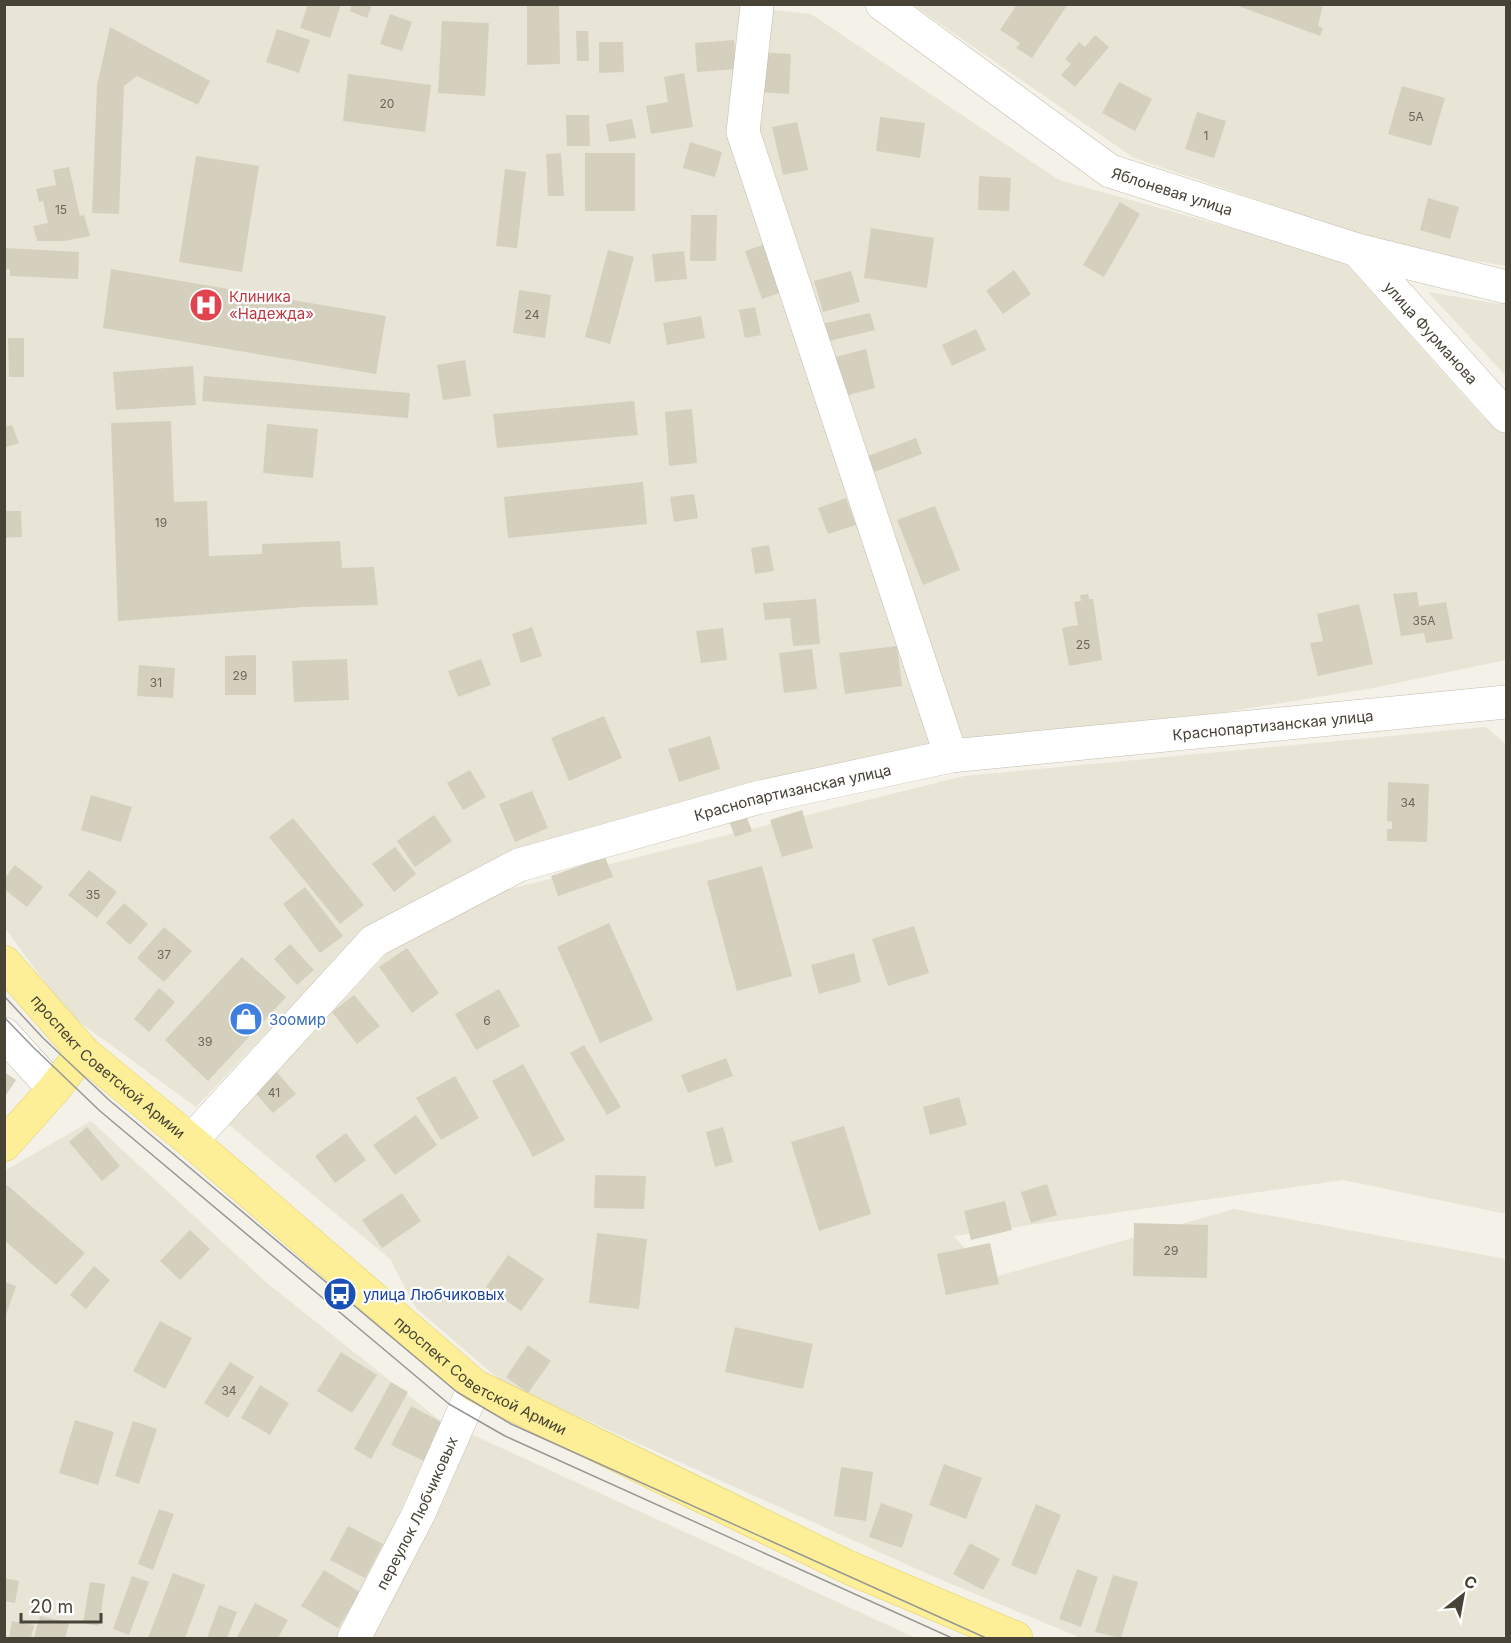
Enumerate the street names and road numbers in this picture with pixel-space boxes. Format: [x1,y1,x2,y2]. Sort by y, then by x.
street label: Яблоневая улица [1109,163,1235,219]
street label: улица Фурманова [1380,277,1482,388]
street label: Краснопартизанская улица [1171,705,1374,744]
street label: Краснопартизанская улица [692,760,893,825]
street label: проспект Советской Армии [27,990,189,1142]
street label: проспект Советской Армии [391,1312,570,1439]
street label: переулок Любчиковых [371,1433,461,1593]

